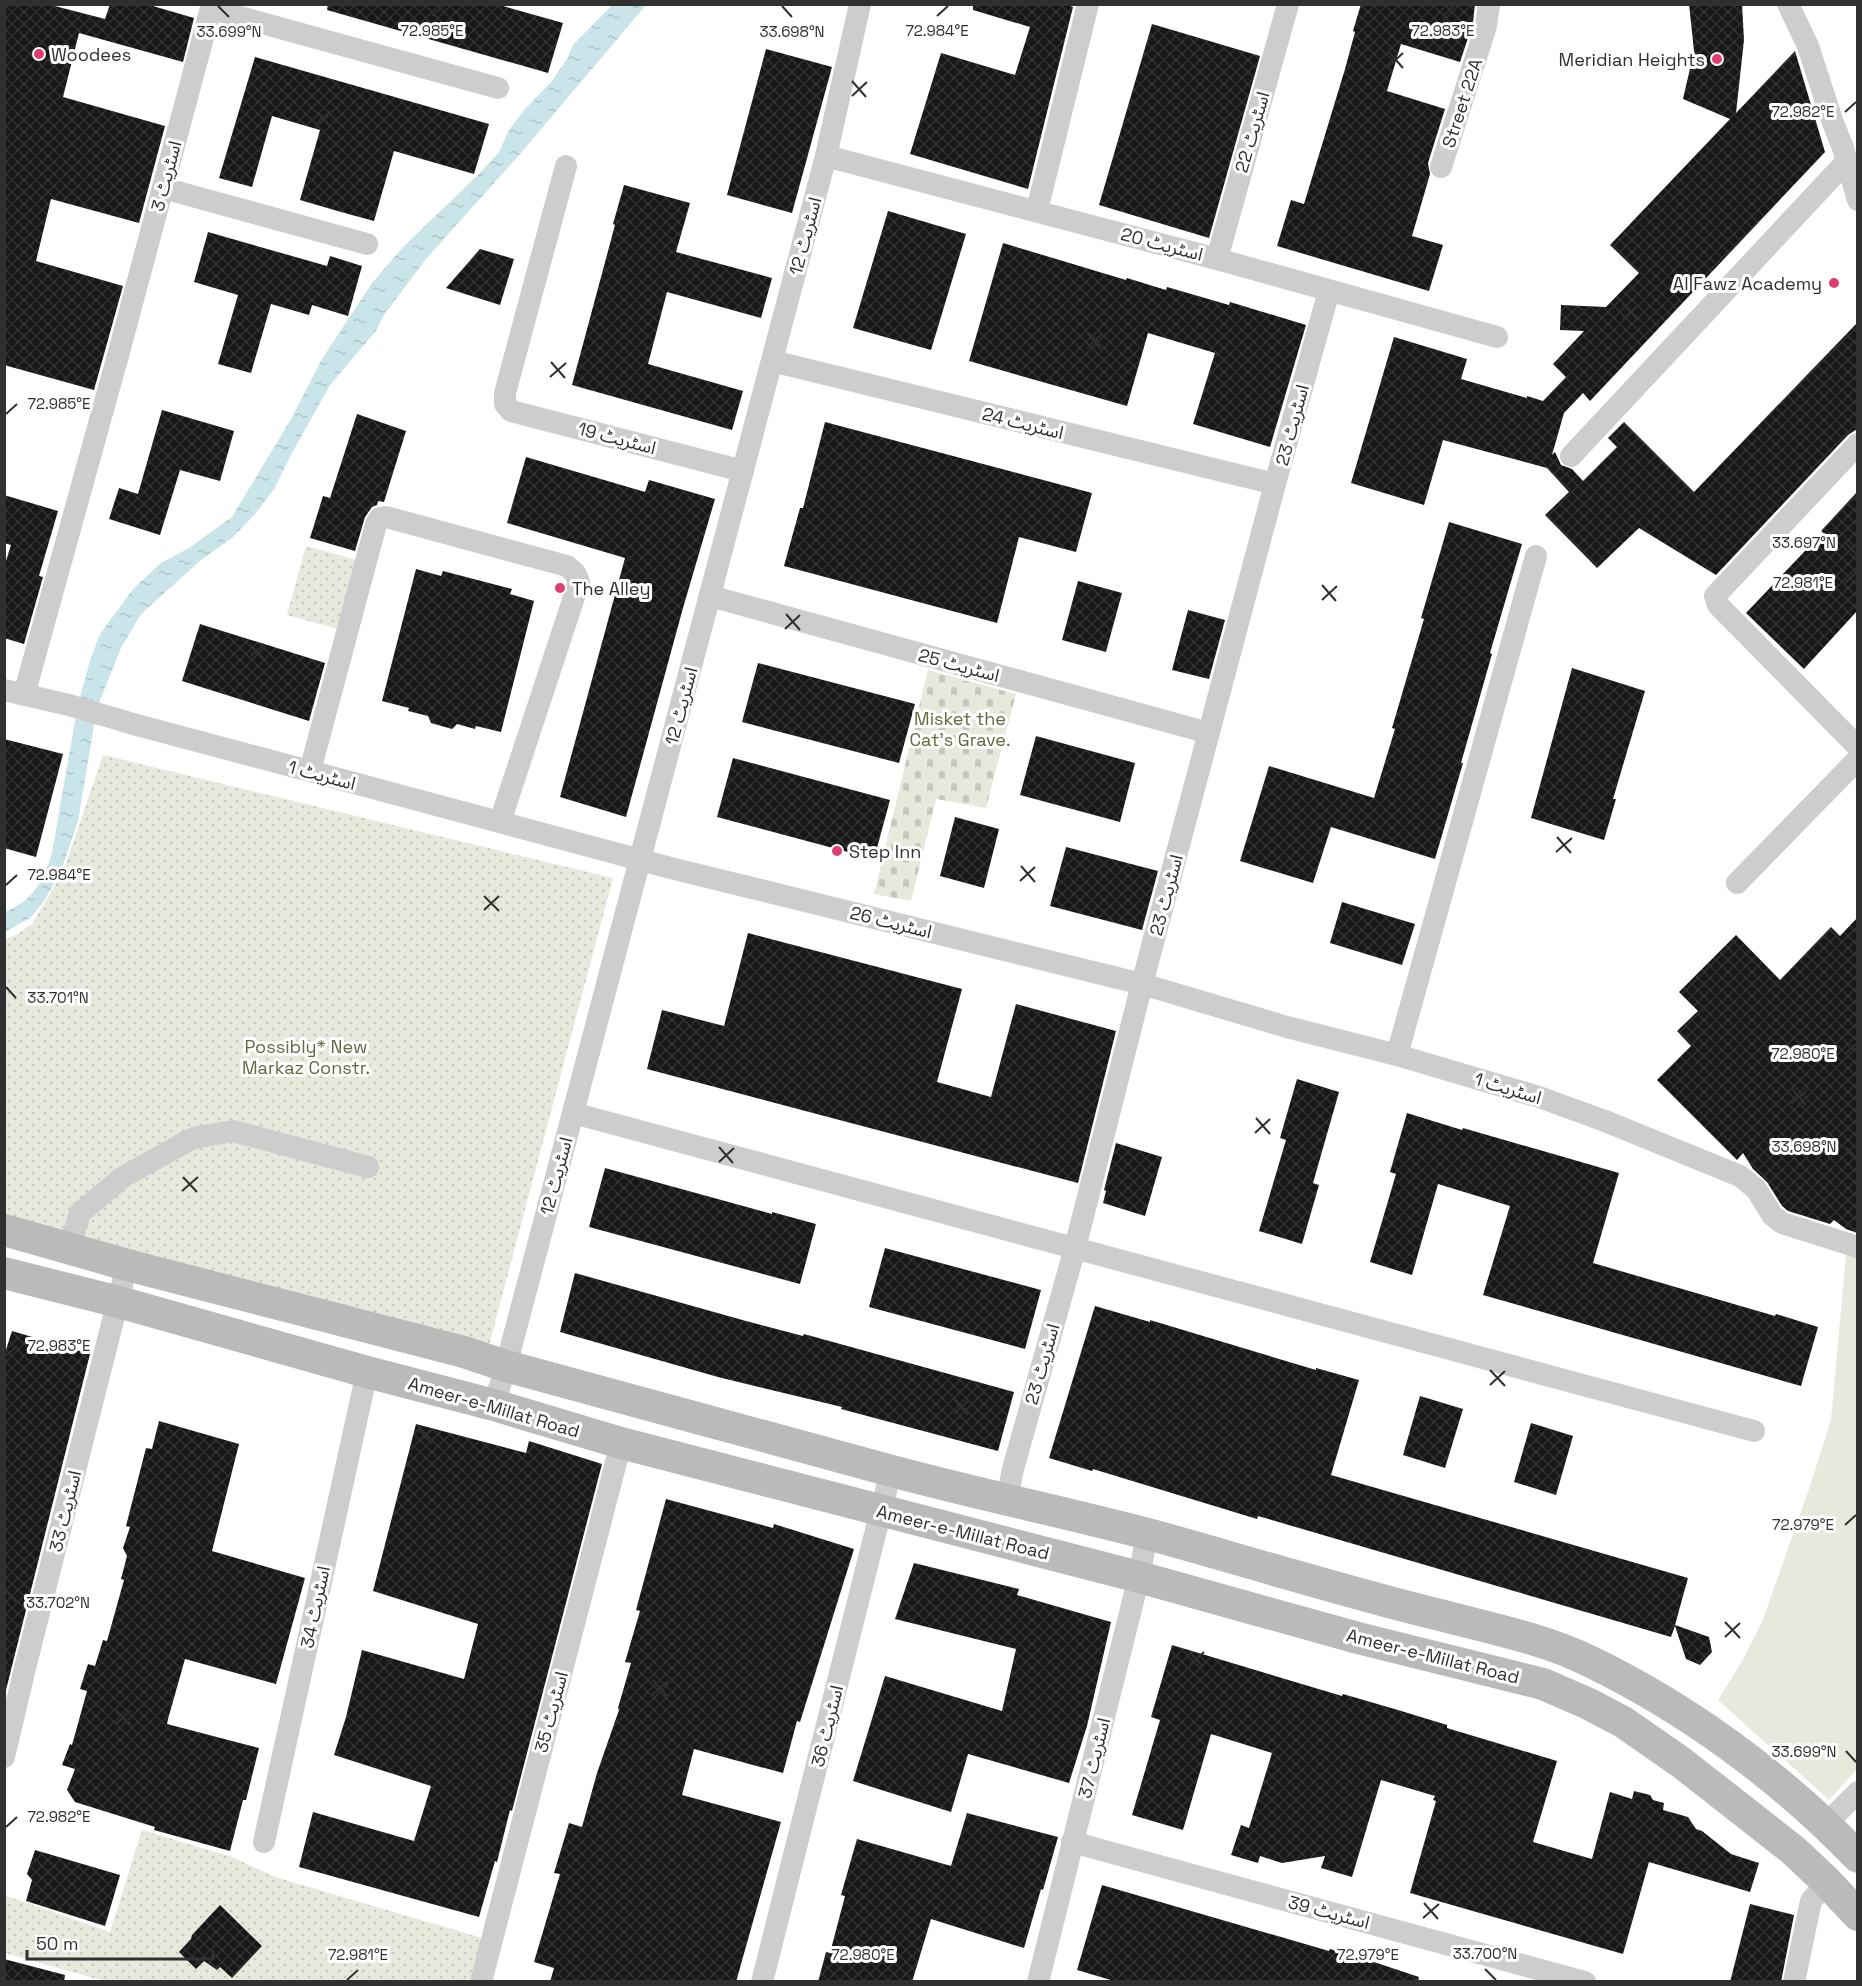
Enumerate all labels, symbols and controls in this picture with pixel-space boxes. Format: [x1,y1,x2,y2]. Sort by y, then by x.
text: 72.985°E [401,21,463,40]
text: 72.984°E [905,21,969,40]
text: 72.983°E [1412,21,1474,40]
text: 33.699°N [196,22,262,41]
text: 33.698°N [759,22,825,41]
place label: Woodees [51,43,131,66]
marker: Woodees [32,47,46,61]
place label: Meridian Heights [1559,48,1705,71]
marker: Meridian Heights [1710,52,1724,66]
street label: Street 22A [1437,55,1487,151]
street label: اسٹریٹ 22 [1229,89,1275,175]
text: 72.982°E [1772,102,1834,121]
street label: اسٹریٹ 3 [146,138,186,214]
street label: اسٹریٹ 12 [784,194,826,278]
street label: اسٹریٹ 20 [1119,222,1205,266]
place label: Al Fawz Academy [1673,272,1822,295]
marker: Al Fawz Academy [1827,276,1841,290]
street label: اسٹریٹ 23 [1270,382,1314,468]
text: 72.985°E [28,394,90,413]
street label: اسٹریٹ 24 [980,402,1066,444]
street label: اسٹریٹ 19 [575,417,659,459]
text: 33.697°N [1772,533,1836,552]
text: 72.981°E [1773,573,1833,592]
place label: The Alley [572,577,651,600]
marker: The Alley [553,581,567,595]
street label: اسٹریٹ 25 [916,643,1002,687]
street label: اسٹریٹ 12 [660,664,702,748]
park label: Misket the Cat's Grave. [910,707,1010,751]
street label: اسٹریٹ 1 [286,755,358,795]
place label: Step Inn [849,840,921,863]
marker: Step Inn [830,844,844,858]
street label: اسٹریٹ 23 [1144,852,1188,938]
text: 72.984°E [27,865,91,884]
street label: اسٹریٹ 26 [848,901,934,943]
text: 33.701°N [27,988,89,1007]
park label: Possibly* New Markaz Constr. [242,1035,370,1079]
text: 72.980°E [1771,1044,1835,1063]
street label: اسٹریٹ 1 [1472,1067,1544,1109]
street label: اسٹریٹ 12 [535,1134,577,1218]
text: 33.698°N [1771,1137,1837,1156]
street label: اسٹریٹ 23 [1019,1321,1065,1407]
text: 72.983°E [28,1336,90,1355]
street label: Ameer-e-Millat Road [406,1372,582,1442]
street label: اسٹریٹ 33 [44,1468,86,1554]
street label: Ameer-e-Millat Road [874,1499,1052,1565]
text: 72.979°E [1772,1515,1834,1534]
street label: اسٹریٹ 34 [295,1564,335,1650]
text: 33.702°N [26,1593,90,1612]
street label: Ameer-e-Millat Road [1344,1623,1522,1689]
street label: اسٹریٹ 35 [529,1669,573,1755]
street label: اسٹریٹ 36 [806,1683,848,1769]
street label: اسٹریٹ 37 [1073,1715,1115,1801]
text: 33.699°N [1771,1742,1837,1761]
text: 72.982°E [28,1807,90,1826]
street label: اسٹریٹ 39 [1286,1890,1372,1934]
scale bar [27,1923,213,1961]
text: 50 m [36,1932,78,1955]
text: 33.700°N [1453,1944,1517,1963]
text: 72.981°E [328,1945,388,1964]
text: 72.980°E [831,1945,895,1964]
text: 72.979°E [1337,1945,1399,1964]

